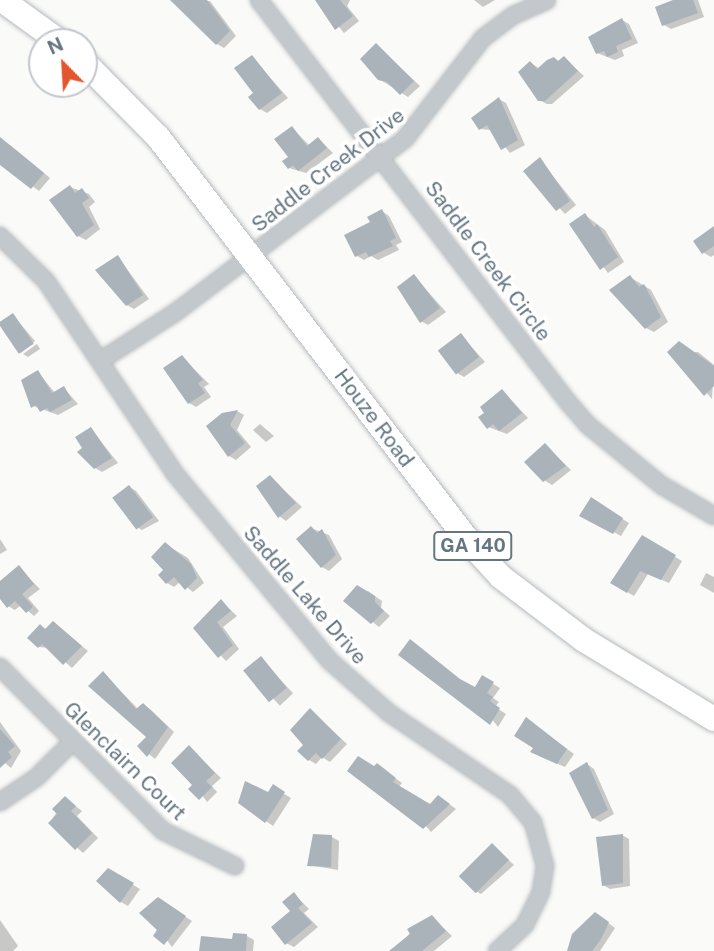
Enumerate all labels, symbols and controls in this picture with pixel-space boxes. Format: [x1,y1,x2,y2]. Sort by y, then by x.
north arrow [28,28,98,98]
text: N [44,33,67,59]
street label: Saddle Creek Drive [247,102,409,238]
street label: Saddle Creek Circle [420,176,556,346]
street label: Houze Road [329,364,419,472]
street label: Saddle Lake Drive [238,520,372,670]
road number: GA 140 [433,530,513,562]
street label: Glenclairn Court [59,696,191,826]

